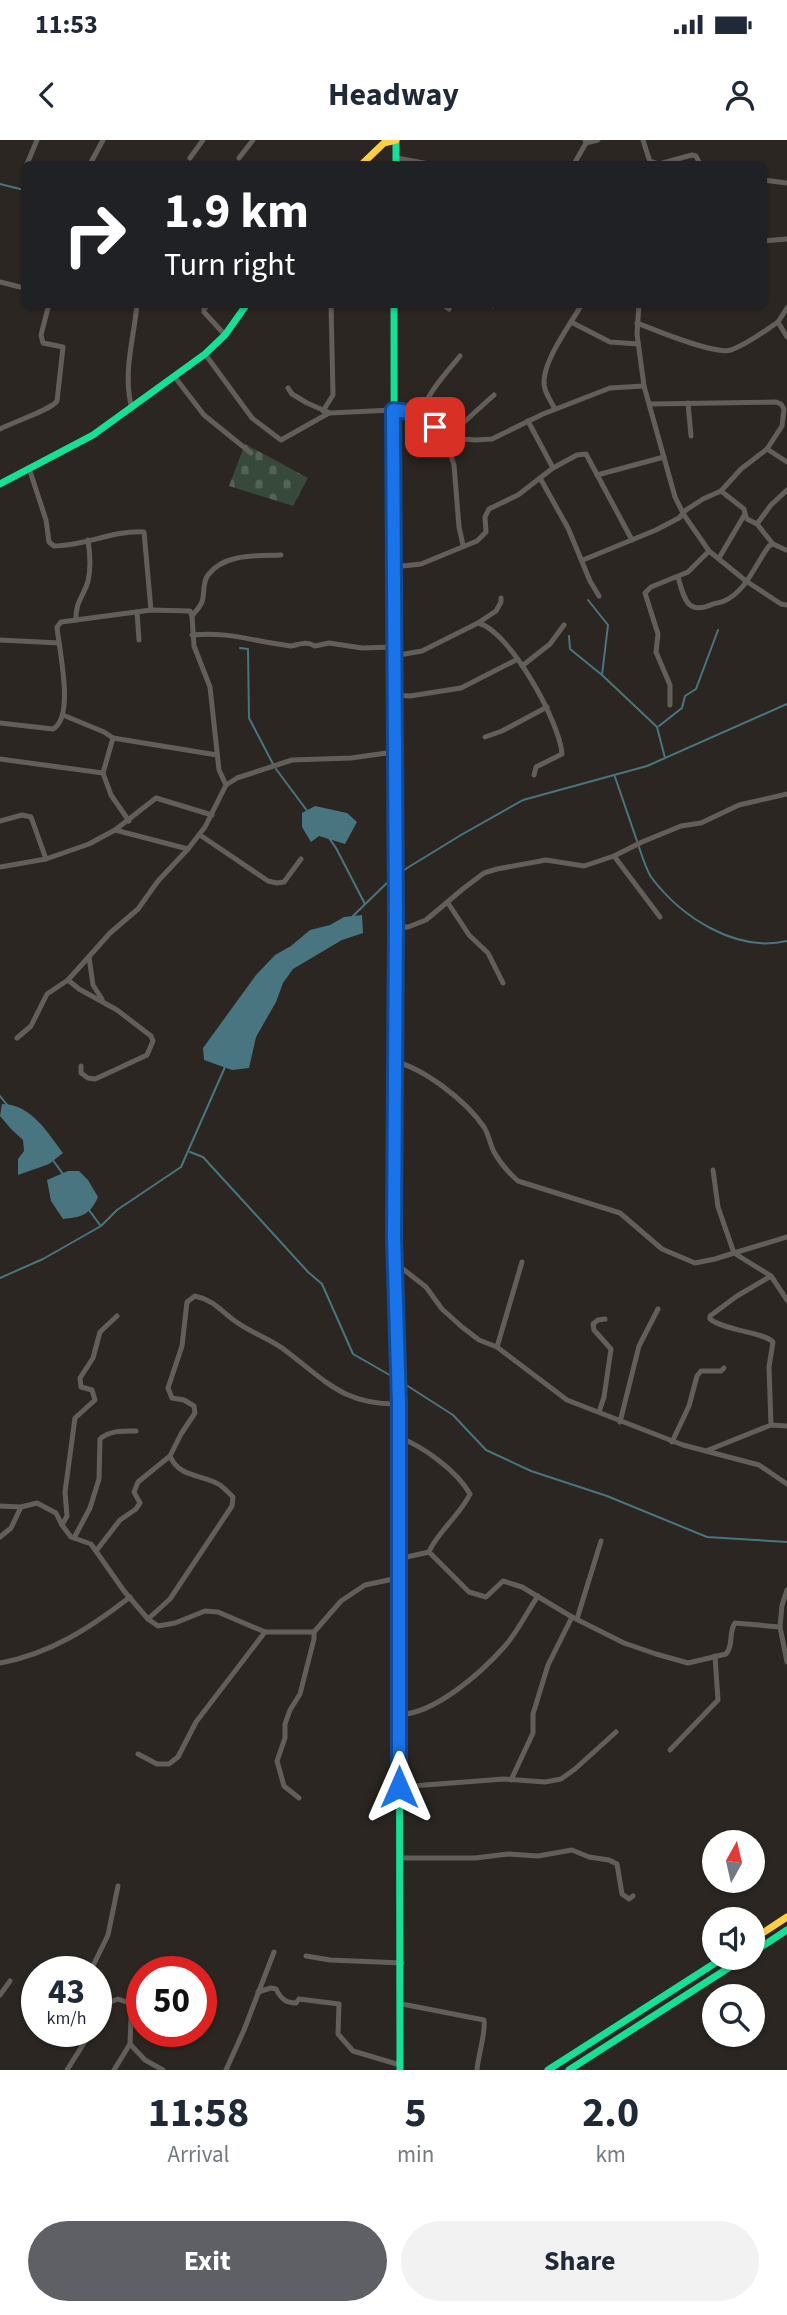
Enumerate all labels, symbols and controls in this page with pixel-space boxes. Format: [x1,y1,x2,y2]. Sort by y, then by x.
text: 11:53 [35,6,98,43]
text: Headway [328,72,459,118]
icon: back [28,76,66,114]
icon: person [721,76,759,114]
text: 1.9 km [164,177,309,247]
icon: right [49,189,140,280]
text: Turn right [164,242,295,288]
pin [405,397,465,457]
icon: arrive [416,408,454,446]
position arrow [362,1750,436,1824]
north arrow [702,1830,765,1894]
map controls [702,1830,765,2047]
button: sound [702,1907,765,1970]
speed limit sign: 50 [126,1956,217,2047]
text: 43 [48,1967,85,2017]
button: search [702,1984,765,2047]
text: km/h [47,2006,86,2031]
text: 11:58 [148,2083,249,2143]
text: 5 [405,2083,427,2143]
text: 2.0 [582,2083,639,2143]
text: Arrival [168,2138,229,2171]
text: min [397,2138,434,2171]
text: km [595,2138,626,2171]
button: Exit [28,2221,387,2301]
button: Share [401,2221,759,2301]

